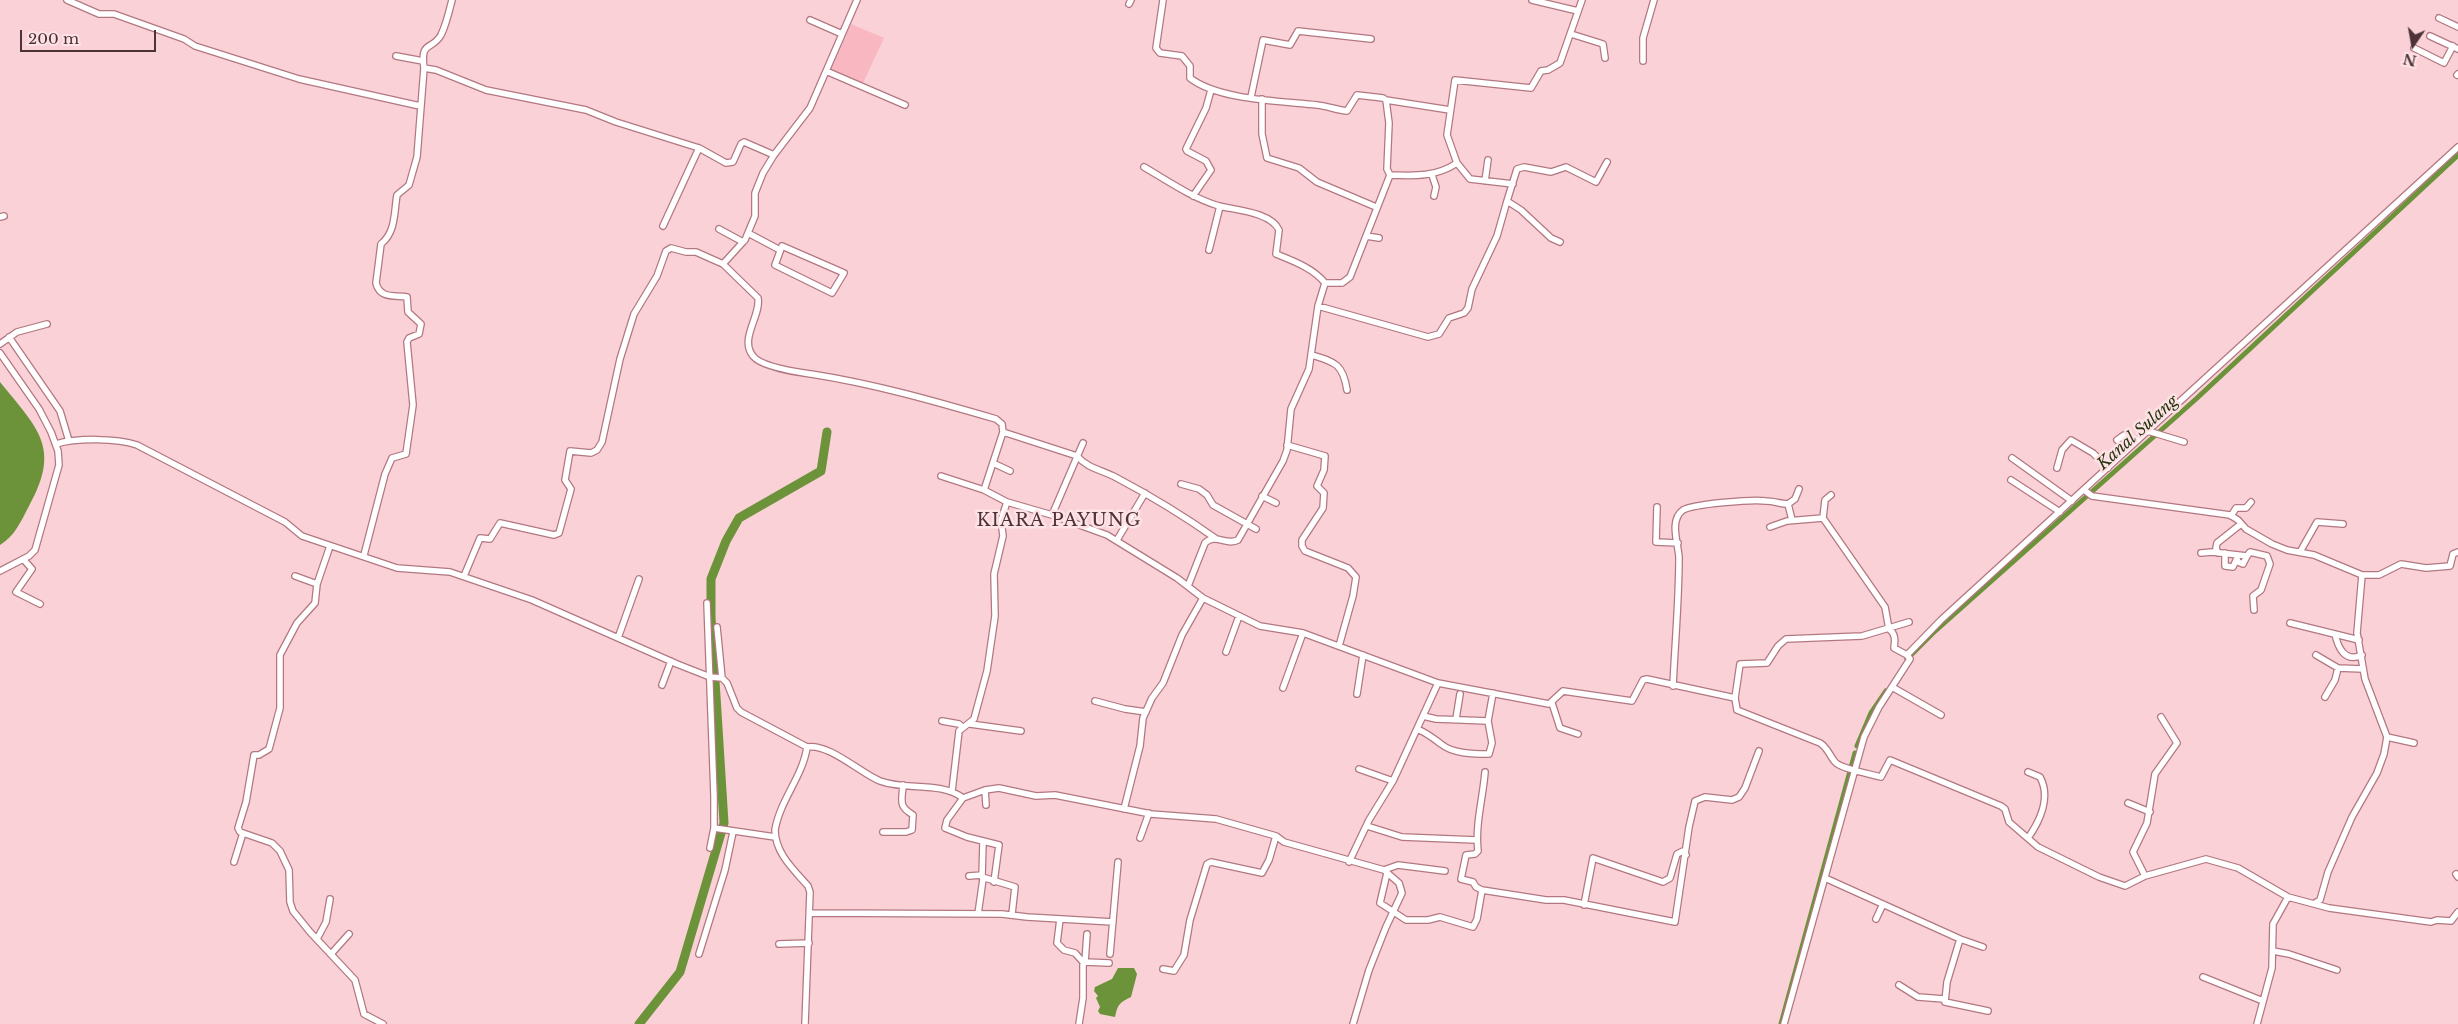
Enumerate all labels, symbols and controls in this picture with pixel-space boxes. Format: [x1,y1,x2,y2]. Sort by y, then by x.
scale bar [22,20,159,52]
north arrow [2388,20,2438,70]
text: 200 m [28,29,79,48]
text: N [2402,50,2418,70]
water label: Kanal Sulang [2094,392,2182,474]
district label: KIARA PAYUNG [975,510,1143,532]

